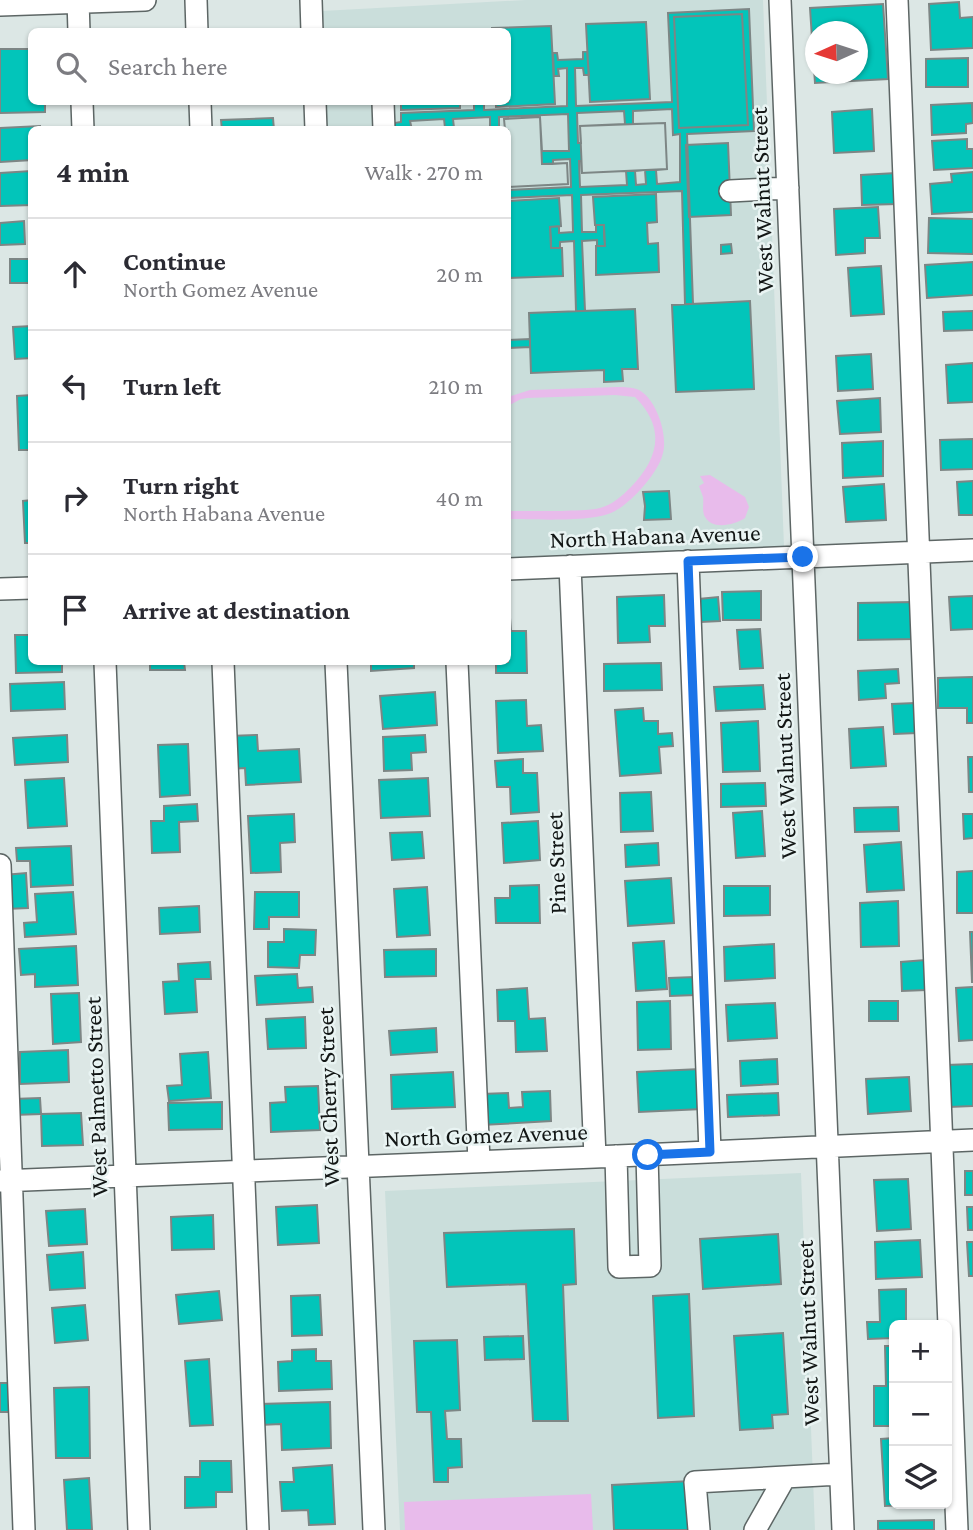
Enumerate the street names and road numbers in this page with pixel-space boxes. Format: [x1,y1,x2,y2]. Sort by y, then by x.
street label: West Walnut Street [745,106,778,293]
street label: North Habana Avenue [549,518,761,553]
street label: West Walnut Street [768,672,801,859]
street label: Pine Street [540,810,571,915]
street label: West Palmetto Street [78,995,112,1198]
street label: West Cherry Street [311,1006,344,1187]
street label: North Gomez Avenue [384,1117,588,1152]
street label: West Walnut Street [791,1239,824,1426]

